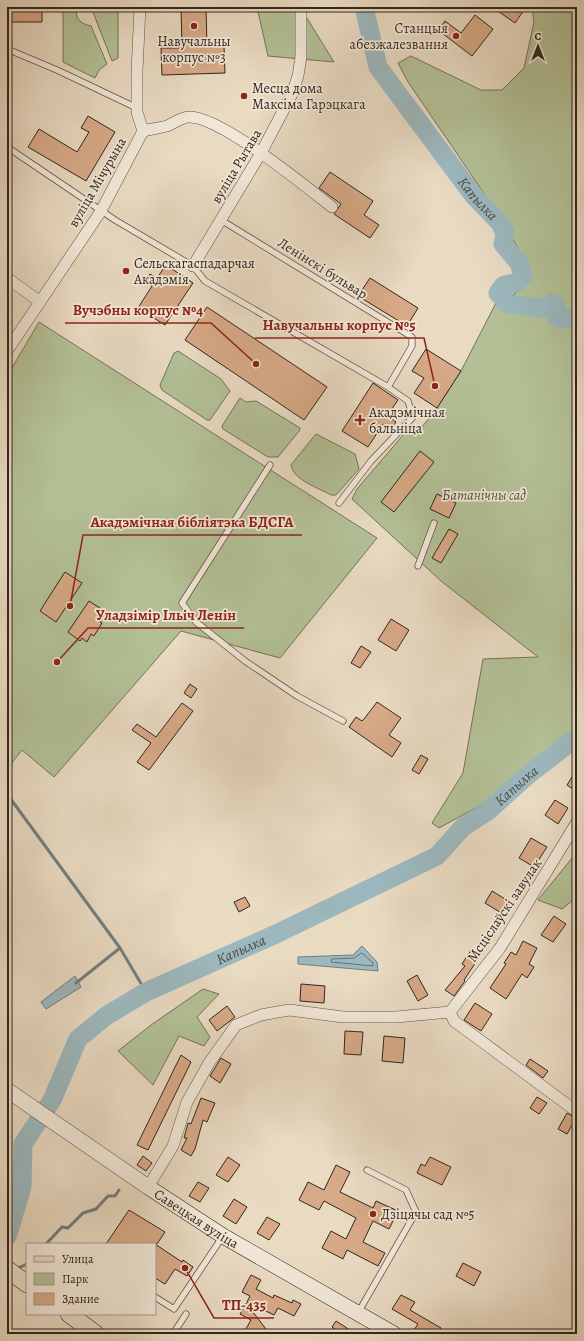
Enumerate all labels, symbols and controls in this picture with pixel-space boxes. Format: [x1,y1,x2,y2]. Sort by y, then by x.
place label: Станцыя абезжалезвання [350,19,448,54]
marker: Навучальны корпус №3 [189,21,199,31]
north arrow [518,26,558,66]
text: С [535,29,542,44]
marker: Станцыя абезжалезвання [451,31,461,41]
place label: Навучальны корпус №3 [157,32,231,67]
place label: Месца дома Максіма Гарэцкага [252,79,366,114]
marker: Месца дома Максіма Гарэцкага [239,91,249,101]
street label: вуліца Рытава [207,125,266,207]
street label: вуліца Мічурына [64,133,131,231]
water label: Капылка [453,173,503,225]
street label: Ленінскі бульвар [274,233,371,304]
place label: Сельскагаспадарчая Акадэмія [133,254,255,289]
marker: Сельскагаспадарчая Акадэмія [121,266,131,276]
callout: Вучэбны корпус №4 [65,296,211,323]
text: Вучэбны корпус №4 [73,300,203,320]
callout: Навучальны корпус №5 [255,311,424,338]
text: Навучальны корпус №5 [262,315,416,335]
place label: Акадэмічная бальніца [368,403,445,438]
marker: Акадэмічная бальніца [354,414,366,426]
park label: Батанічны сад [442,486,526,505]
callout: Акадэмічная бібліятэка БДСГА [83,508,302,535]
text: Акадэмічная бібліятэка БДСГА [89,512,294,532]
callout: Уладзімір Ільіч Ленін [88,601,244,628]
text: Уладзімір Ільіч Ленін [96,605,236,625]
water label: Капылка [490,761,542,810]
street label: Мсціслаўскі завулак [463,855,546,966]
water label: Капылка [213,930,269,969]
street label: Савецкая вуліца [150,1185,243,1253]
place label: Дзіцячы сад №5 [381,1205,475,1224]
marker: Дзіцячы сад №5 [368,1209,378,1219]
legend [26,1243,156,1315]
text: Улица [62,1251,94,1267]
text: Парк [62,1271,88,1287]
text: Здание [62,1291,99,1307]
callout: ТП-435 [214,1291,274,1318]
text: ТП-435 [222,1295,266,1315]

